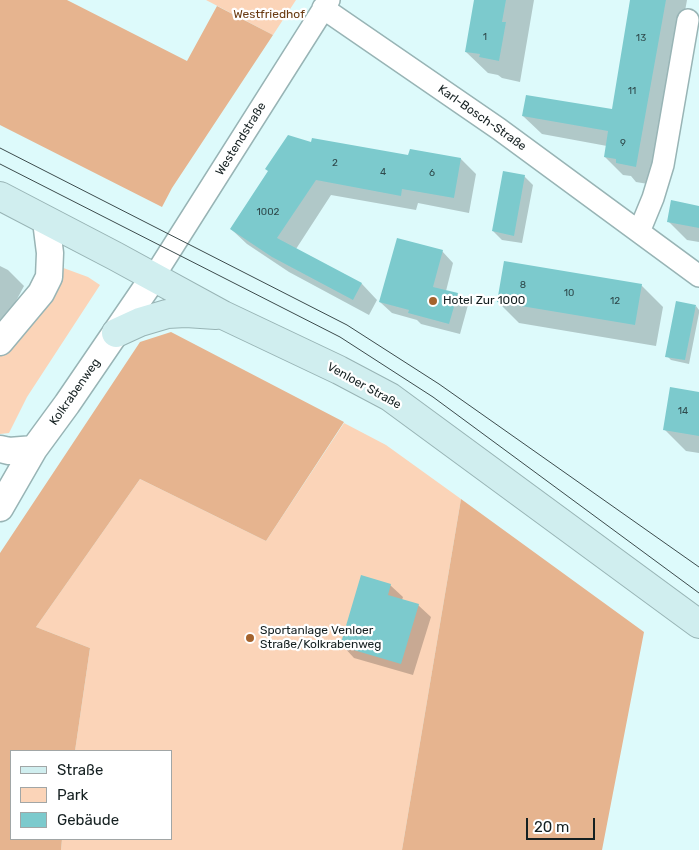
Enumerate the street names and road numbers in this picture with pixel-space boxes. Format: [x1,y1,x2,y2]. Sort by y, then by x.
street label: Karl-Bosch-Straße [435,82,529,154]
street label: Westendstraße [213,100,269,178]
street label: Kolkrabenweg [47,356,103,428]
street label: Venloer Straße [325,360,403,412]

